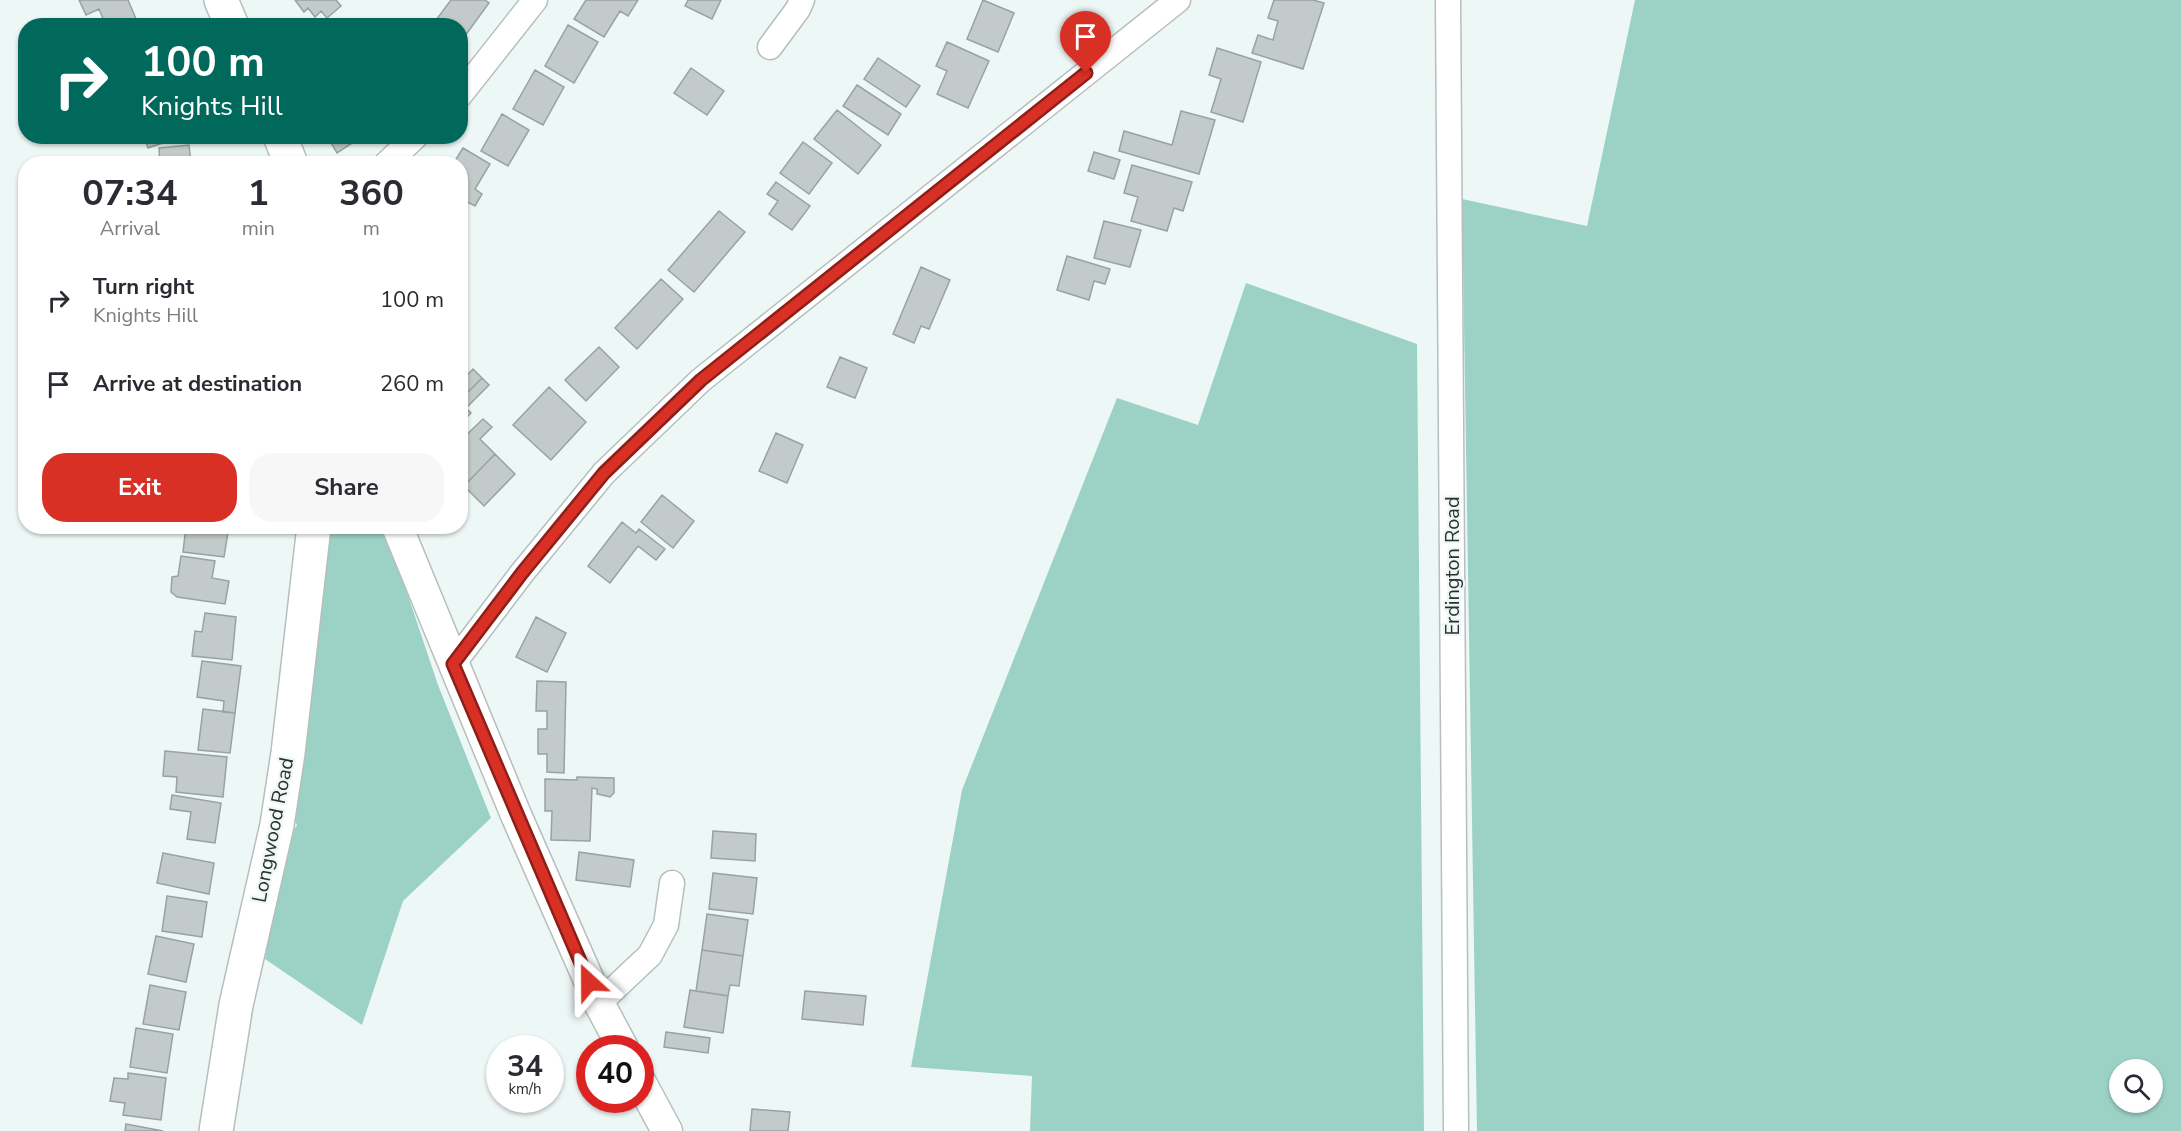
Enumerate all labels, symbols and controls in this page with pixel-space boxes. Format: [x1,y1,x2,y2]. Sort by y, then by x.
pin [1060,11,1111,73]
icon: arrive [1069,20,1102,53]
text: 100 m [141,34,265,91]
icon: right [42,42,120,120]
text: Knights Hill [141,88,283,125]
text: 07:34 [82,169,178,218]
text: 1 [247,169,269,218]
text: 360 [339,169,404,218]
text: Arrival [100,215,160,242]
text: min [242,215,275,242]
text: m [363,215,380,242]
text: Turn right [93,272,194,302]
icon: right [42,284,75,317]
text: 100 m [380,285,444,315]
text: Knights Hill [93,302,198,329]
icon: arrive [42,368,75,401]
text: Arrive at destination [93,369,302,399]
text: 260 m [380,369,444,399]
button: Exit [42,453,237,522]
button: Share [249,453,444,522]
street label: Erdington Road [1439,496,1466,636]
street label: Longwood Road [246,755,300,905]
position arrow [557,950,621,1014]
speed limit sign: 40 [576,1035,654,1113]
text: 34 [507,1046,543,1087]
map controls [2109,1059,2163,1113]
button: search [2109,1059,2163,1113]
text: km/h [508,1079,542,1099]

